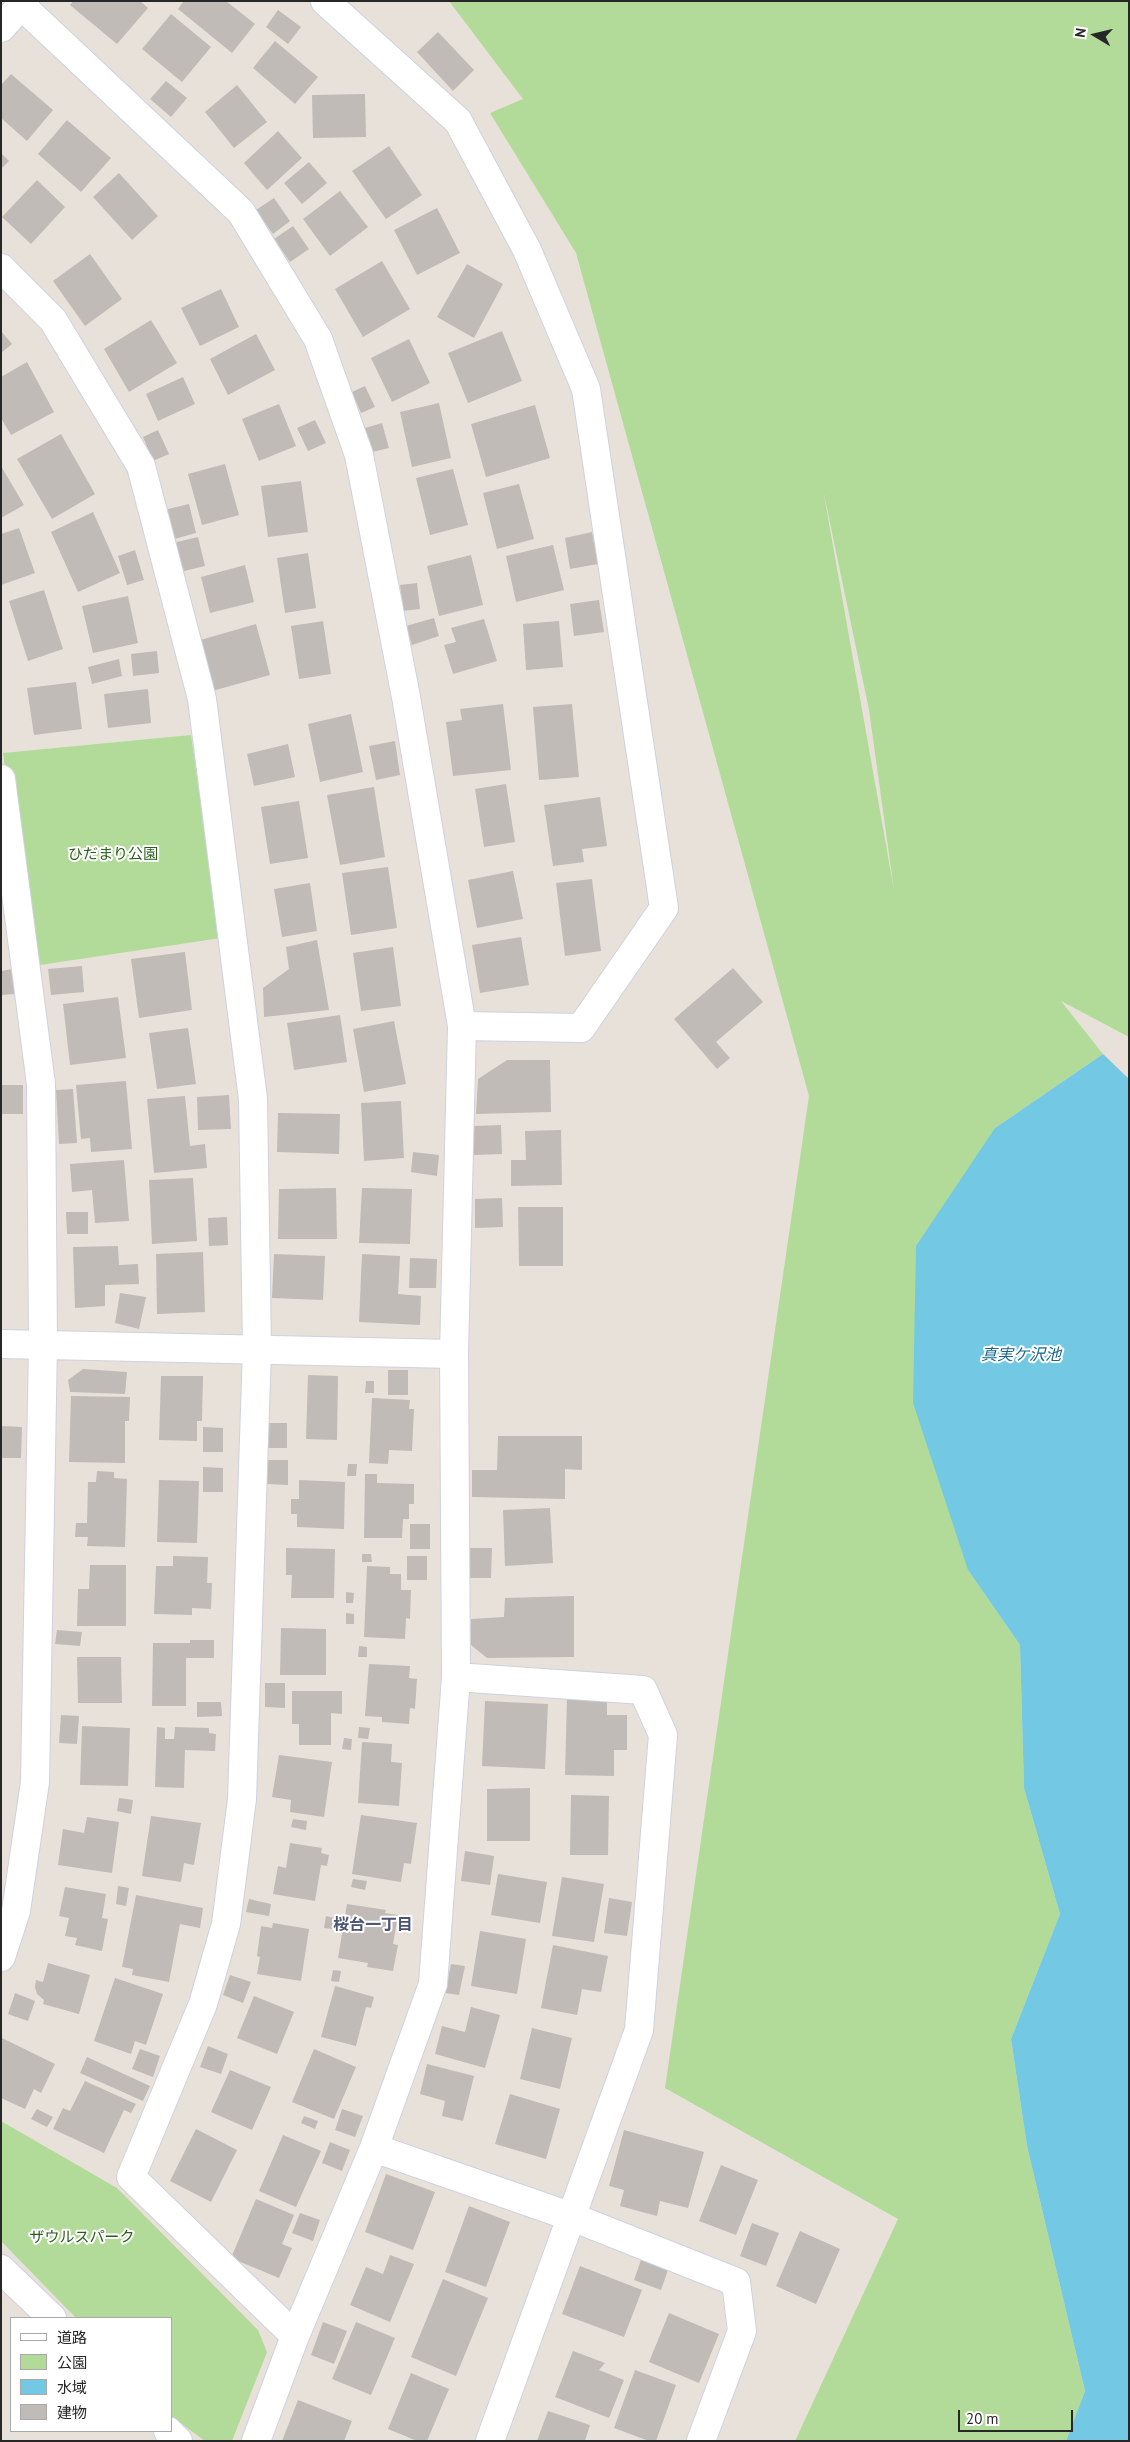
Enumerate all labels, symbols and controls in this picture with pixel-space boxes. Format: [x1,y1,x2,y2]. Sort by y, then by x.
north arrow [1070,10,1120,60]
text: N [1071,27,1090,39]
park label: ひだまり公園 [68,846,158,864]
water label: 真実ケ沢池 [981,1345,1061,1365]
district label: 桜台一丁目 [333,1915,413,1935]
park label: ザウルスパーク [30,2229,134,2247]
legend [10,2317,172,2432]
text: 道路 [57,2328,87,2347]
text: 公園 [57,2353,87,2372]
text: 水域 [57,2378,87,2397]
scale bar [960,2400,1075,2432]
text: 建物 [57,2403,87,2422]
text: 20 m [966,2409,999,2428]

